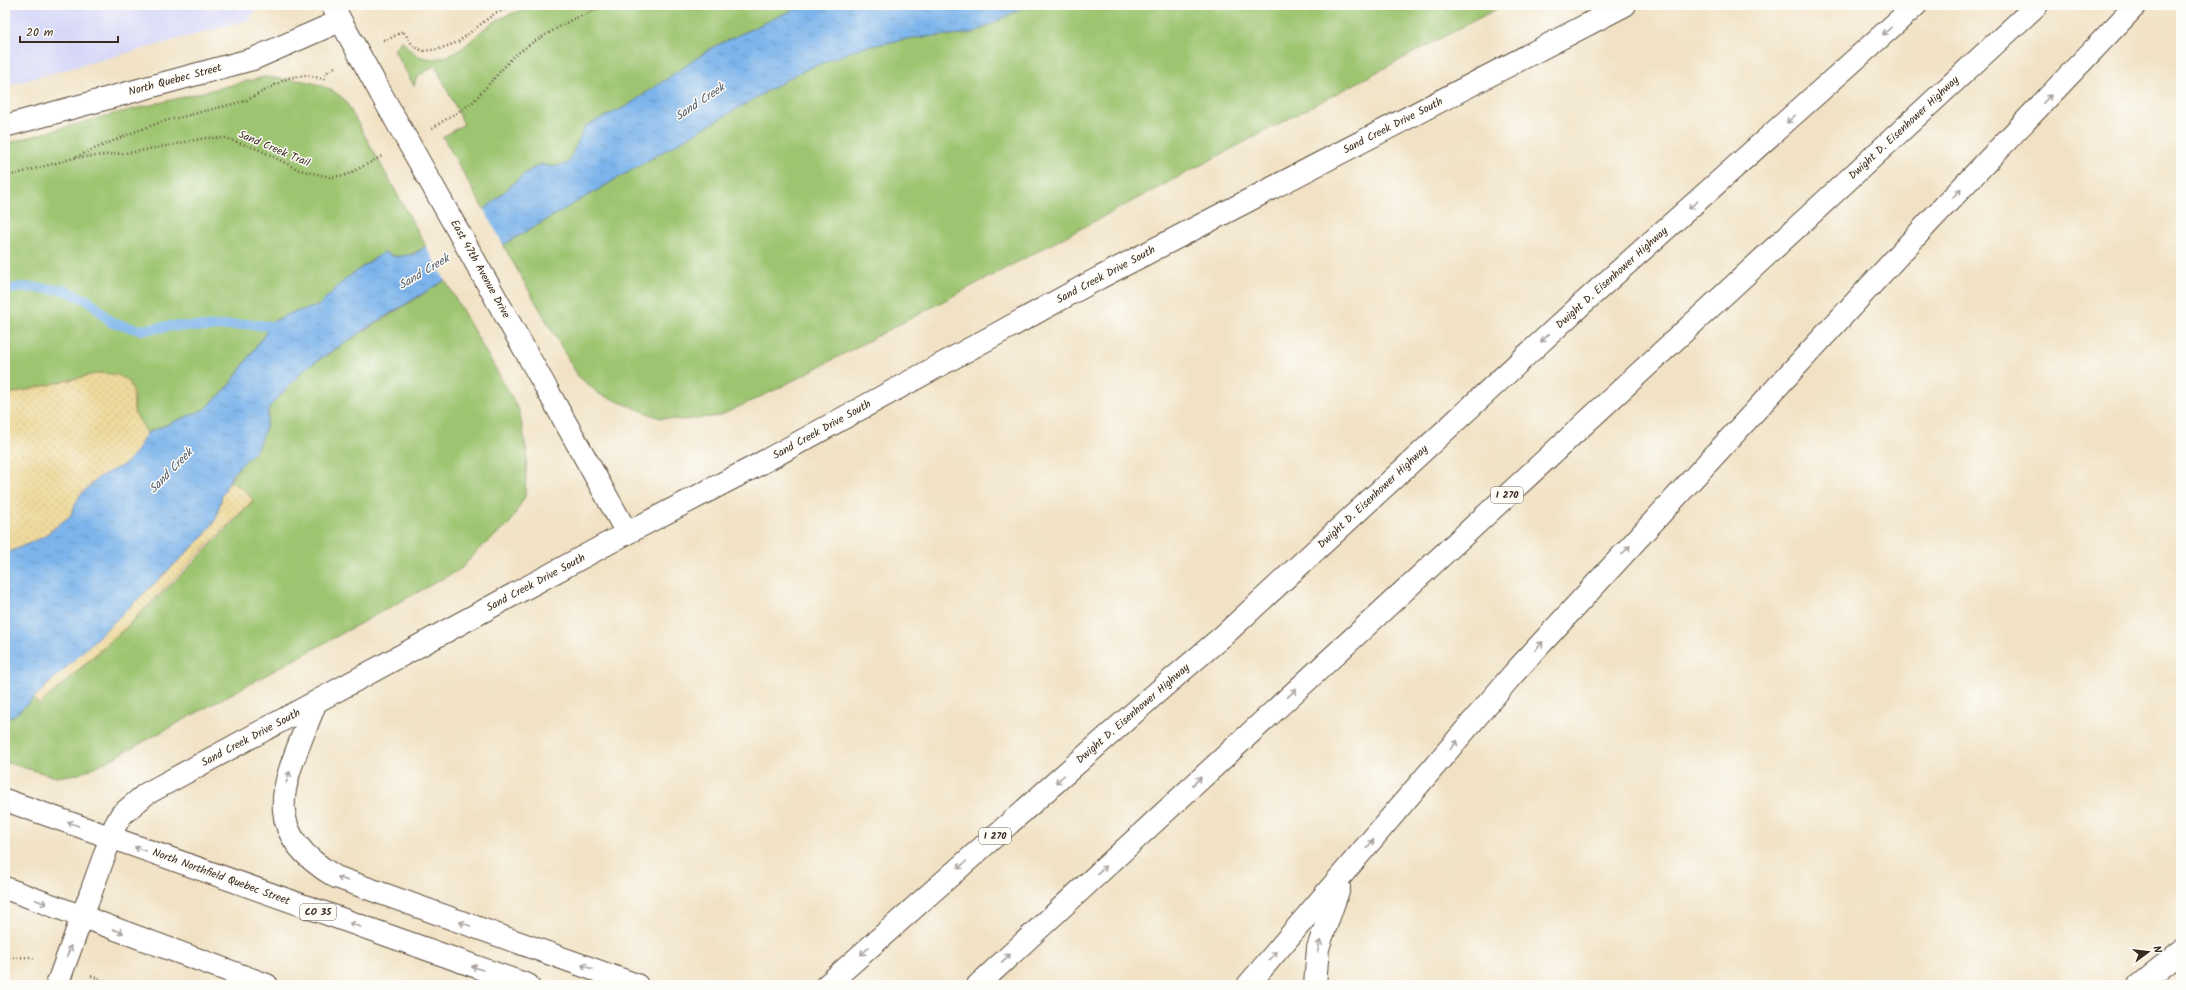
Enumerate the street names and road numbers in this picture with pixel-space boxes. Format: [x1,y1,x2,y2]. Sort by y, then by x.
street label: North Quebec Street [126,59,224,101]
street label: Dwight D. Eisenhower Highway [1845,71,1964,184]
street label: Sand Creek Drive South [1340,93,1446,159]
street label: Sand Creek Trail [235,126,313,172]
street label: East 47th Avenue Drive [445,216,515,322]
street label: Dwight D. Eisenhower Highway [1552,222,1673,333]
street label: Sand Creek Drive South [1053,241,1159,309]
street label: Sand Creek Drive South [769,395,875,465]
street label: Dwight D. Eisenhower Highway [1314,440,1433,553]
road number: I 270 [1491,487,1523,503]
street label: Sand Creek Drive South [483,549,589,617]
street label: Dwight D. Eisenhower Highway [1072,659,1195,769]
street label: Sand Creek Drive South [198,704,304,772]
road number: I 270 [979,828,1011,844]
street label: North Northfield Quebec Street [150,844,293,911]
road number: CO 35 [300,904,336,920]

